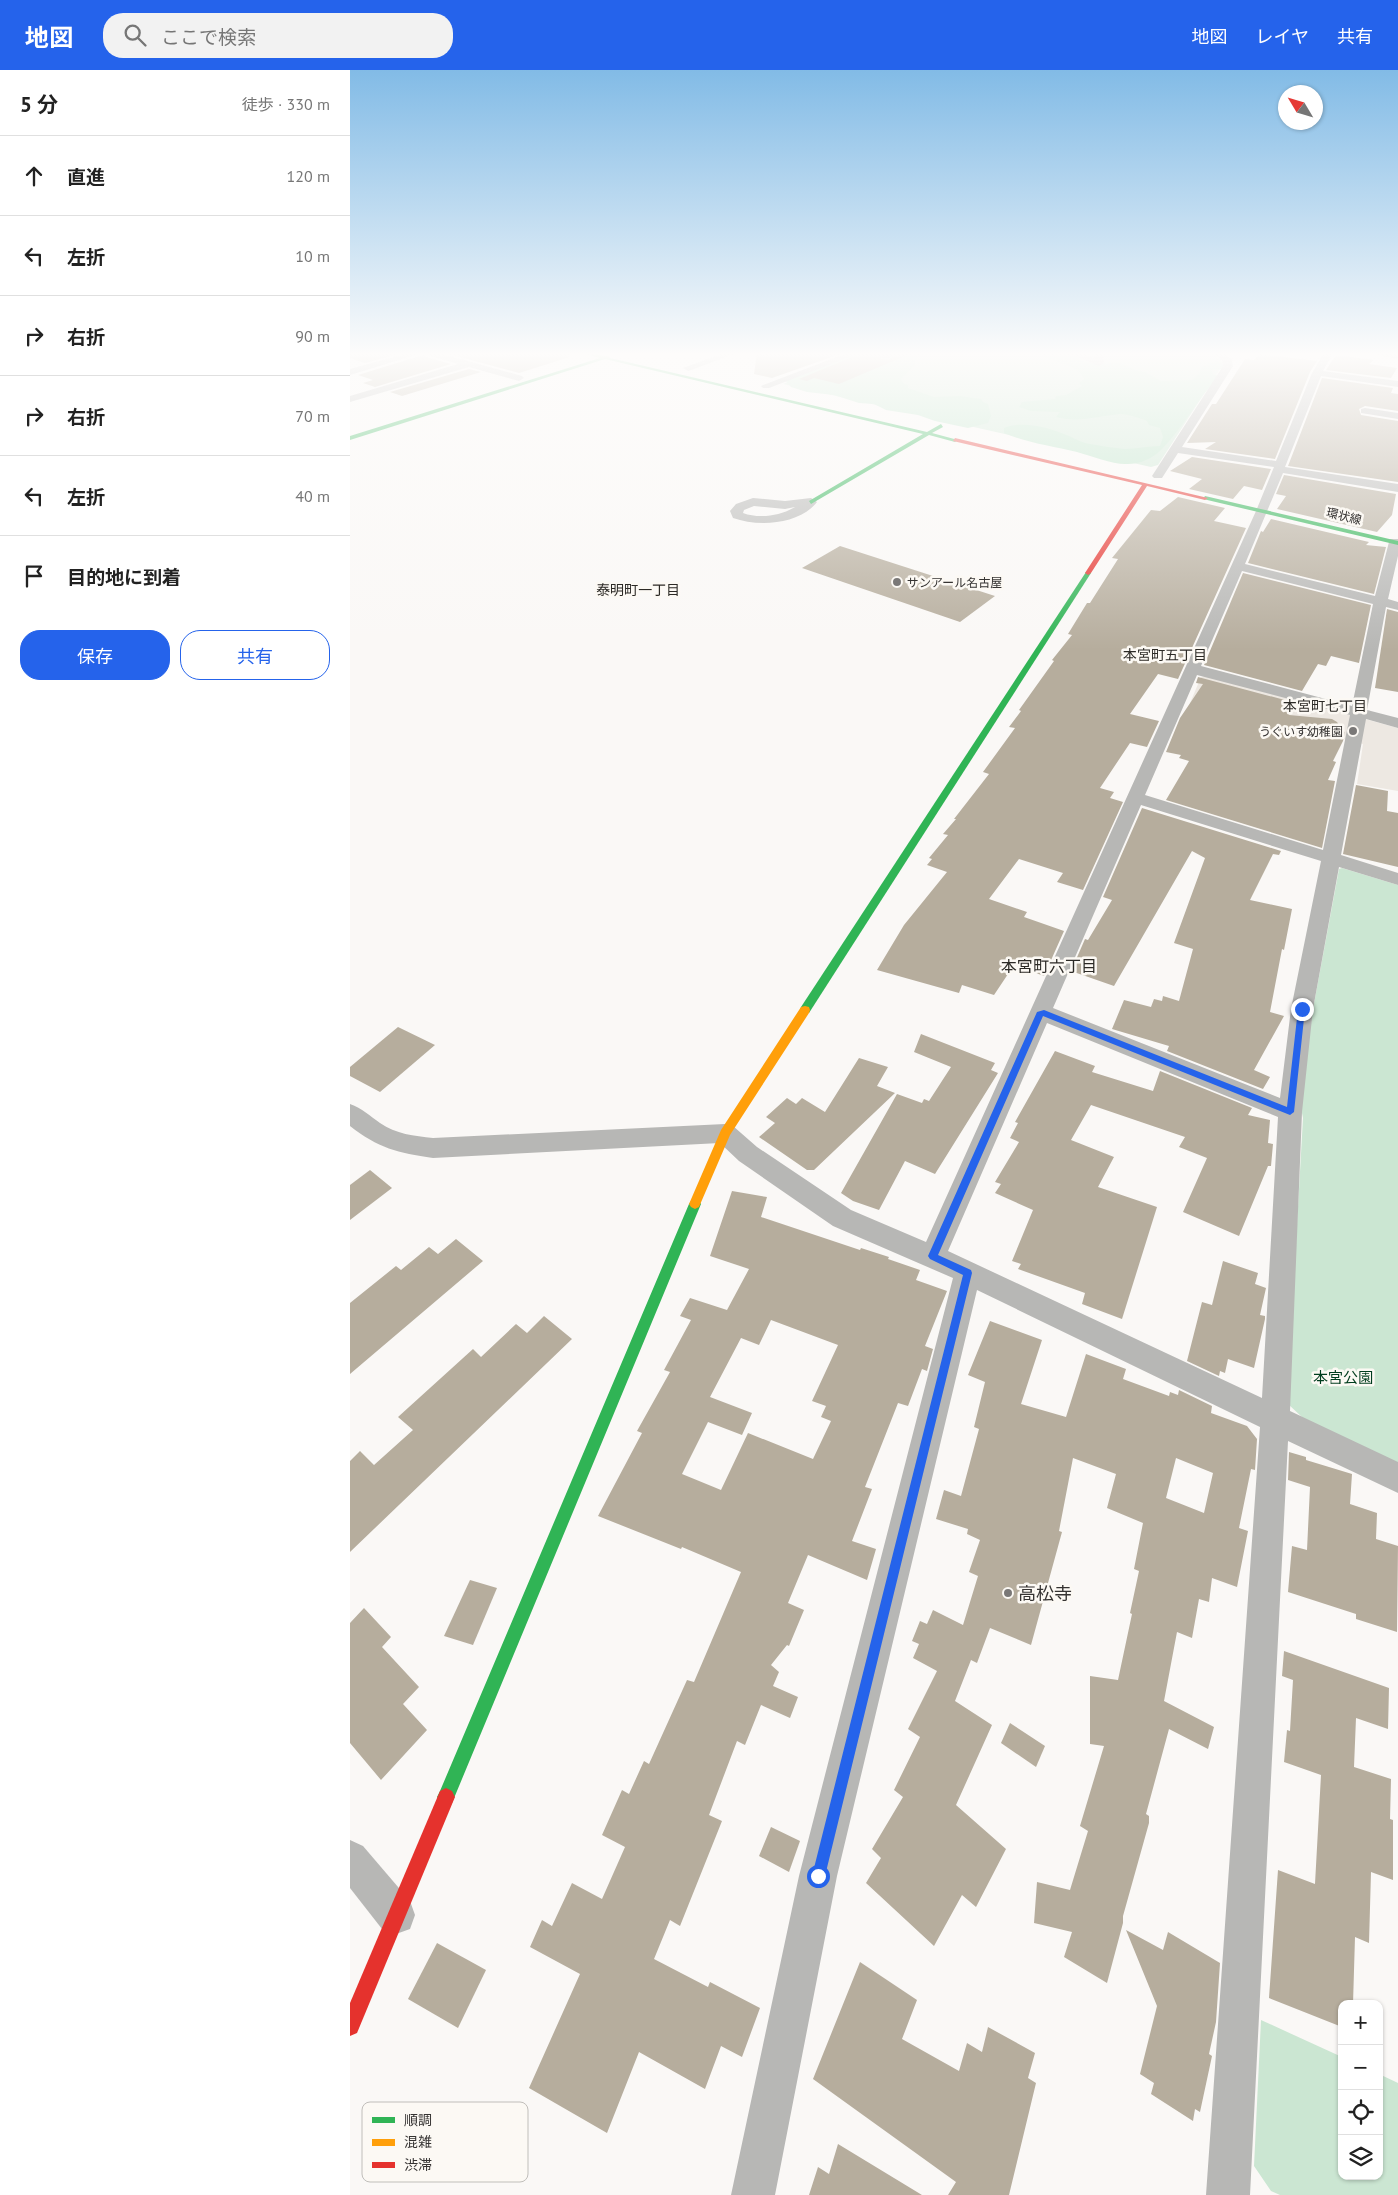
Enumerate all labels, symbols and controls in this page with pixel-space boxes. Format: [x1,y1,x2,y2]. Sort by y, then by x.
search box [103,13,453,58]
icon: search [121,21,149,49]
text: 地図 [25,22,73,53]
text: ここで検索 [161,25,256,49]
text: 地図 [1192,25,1228,48]
text: レイヤ [1256,25,1309,48]
text: 共有 [1337,25,1373,48]
north arrow [1278,85,1323,130]
text: 5 分 [20,91,58,118]
text: 徒歩 · 330 m [242,94,330,114]
icon: ahead [20,162,48,190]
text: 直進 [67,165,105,189]
text: 120 m [287,166,330,186]
icon: left [20,242,48,270]
text: 左折 [67,245,105,269]
text: 10 m [295,246,330,266]
icon: right [20,322,48,350]
text: 右折 [67,325,105,349]
text: 90 m [295,326,330,346]
icon: right [20,402,48,430]
text: 右折 [67,405,105,429]
text: 70 m [295,406,330,426]
icon: left [20,482,48,510]
text: 左折 [67,485,105,509]
text: 40 m [295,486,330,506]
street label: 環状線 [1325,505,1363,527]
icon: arrive [20,562,48,590]
text: 目的地に到着 [67,565,181,589]
place label: サンアール名古屋 [907,575,1002,590]
marker: サンアール名古屋 [891,576,903,588]
district label: 泰明町一丁目 [596,581,680,599]
button: 保存 [20,630,170,680]
button: 共有 [180,630,330,680]
district label: 本宮町五丁目 [1123,646,1207,664]
district label: 本宮町七丁目 [1283,697,1367,715]
place label: うぐいす幼稚園 [1259,724,1343,739]
marker: うぐいす幼稚園 [1347,725,1359,737]
district label: 本宮町六丁目 [1001,956,1097,976]
route end [1291,998,1314,1021]
park label: 本宮公園 [1313,1368,1373,1387]
place label: 高松寺 [1018,1582,1072,1605]
marker: 高松寺 [1002,1587,1014,1599]
route start [807,1865,830,1888]
map controls [1338,2000,1383,2180]
button: + [1338,2000,1383,2045]
button: − [1338,2045,1383,2090]
button: locate [1338,2090,1383,2135]
legend [362,2102,528,2182]
text: 順調 [404,2111,432,2129]
text: 混雑 [404,2133,432,2151]
button: layers [1338,2135,1383,2180]
text: 渋滞 [404,2156,432,2174]

